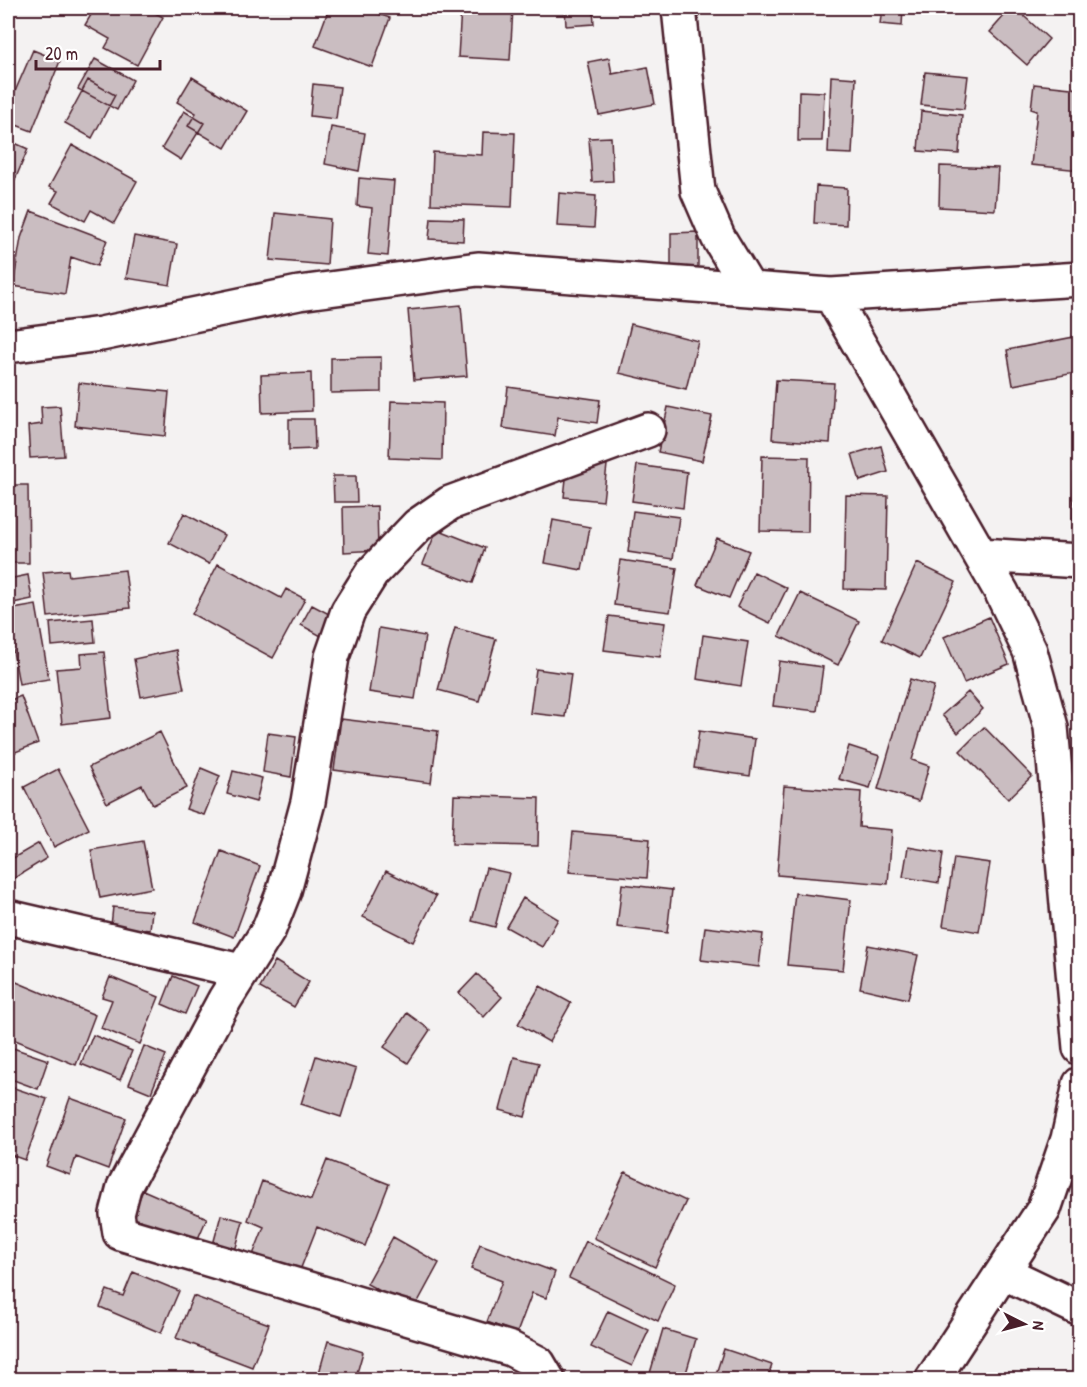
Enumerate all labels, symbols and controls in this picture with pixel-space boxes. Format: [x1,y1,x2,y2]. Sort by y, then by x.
scale bar [36,33,160,71]
text: 20 m [45,41,78,66]
north arrow [994,1294,1054,1354]
text: N [1027,1320,1050,1331]

